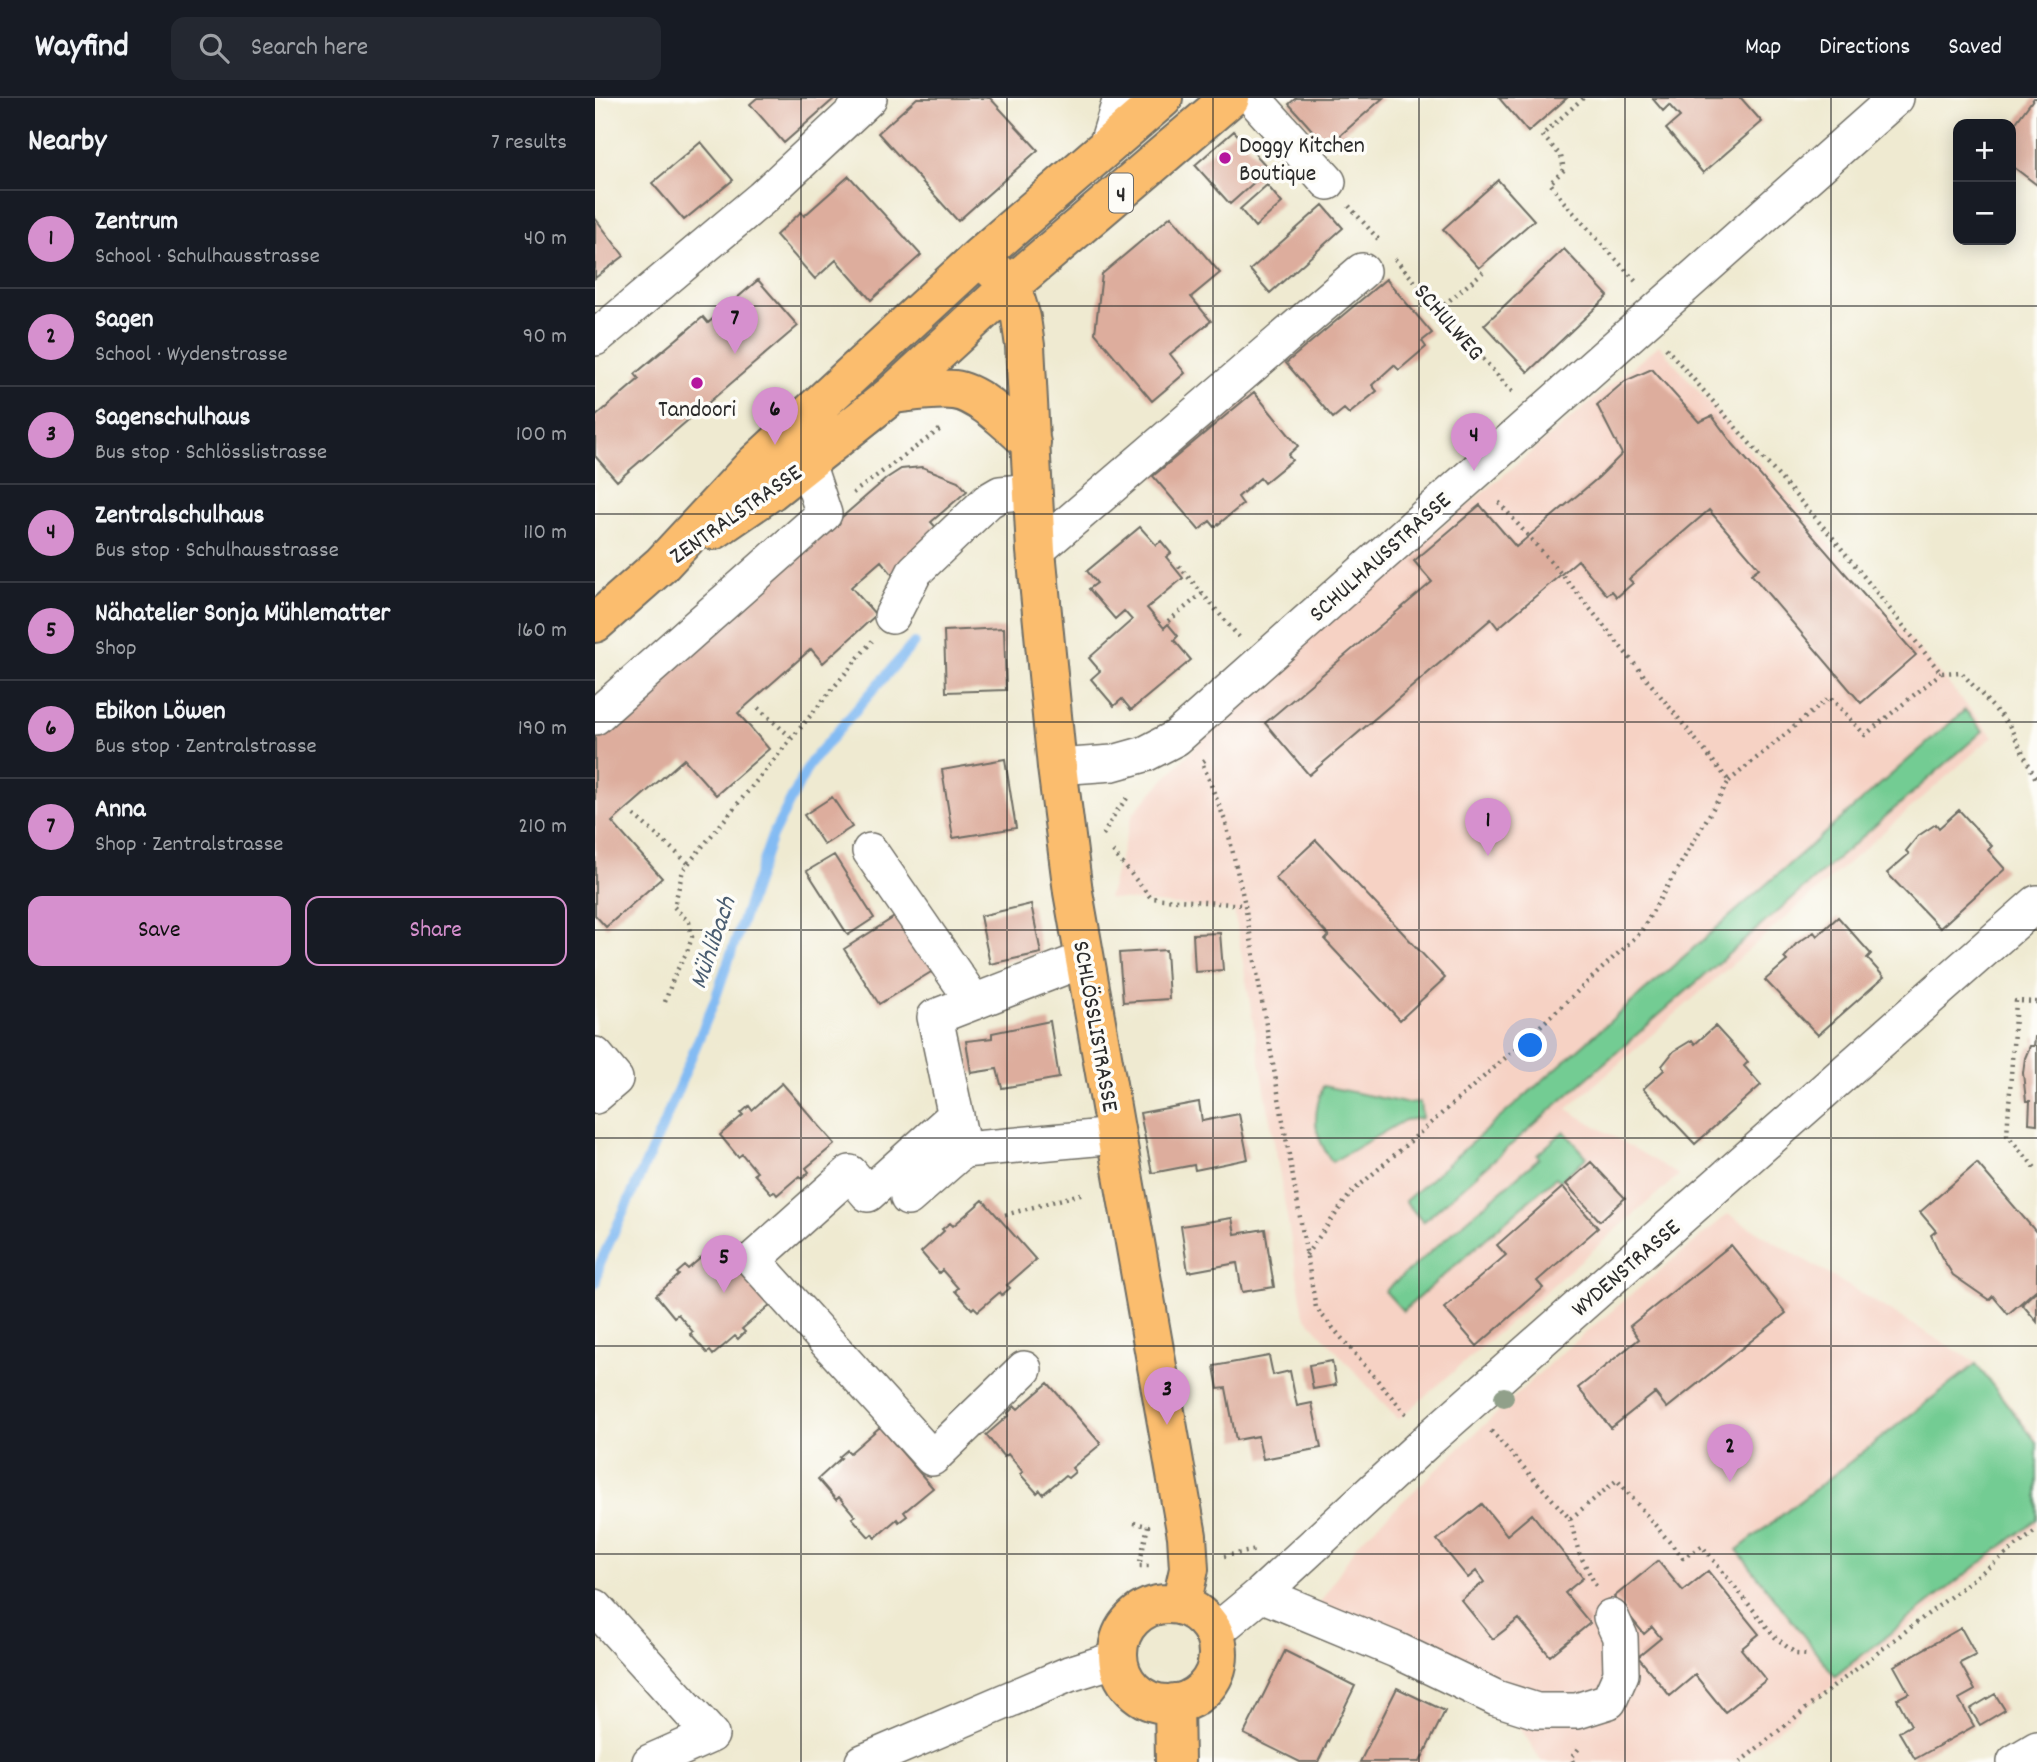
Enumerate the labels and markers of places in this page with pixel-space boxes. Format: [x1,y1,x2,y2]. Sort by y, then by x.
place label: Doggy Kitchen Boutique [1239,130,1365,192]
marker: Doggy Kitchen Boutique [1217,150,1233,166]
pin: 7 [712,296,758,354]
marker: Tandoori [689,375,705,391]
pin: 6 [752,387,798,445]
place label: Tandoori [658,394,736,428]
pin: 4 [1451,413,1497,471]
pin: 1 [1465,798,1511,856]
pin: 5 [701,1235,747,1293]
pin: 3 [1144,1367,1190,1425]
pin: 2 [1707,1424,1753,1482]

